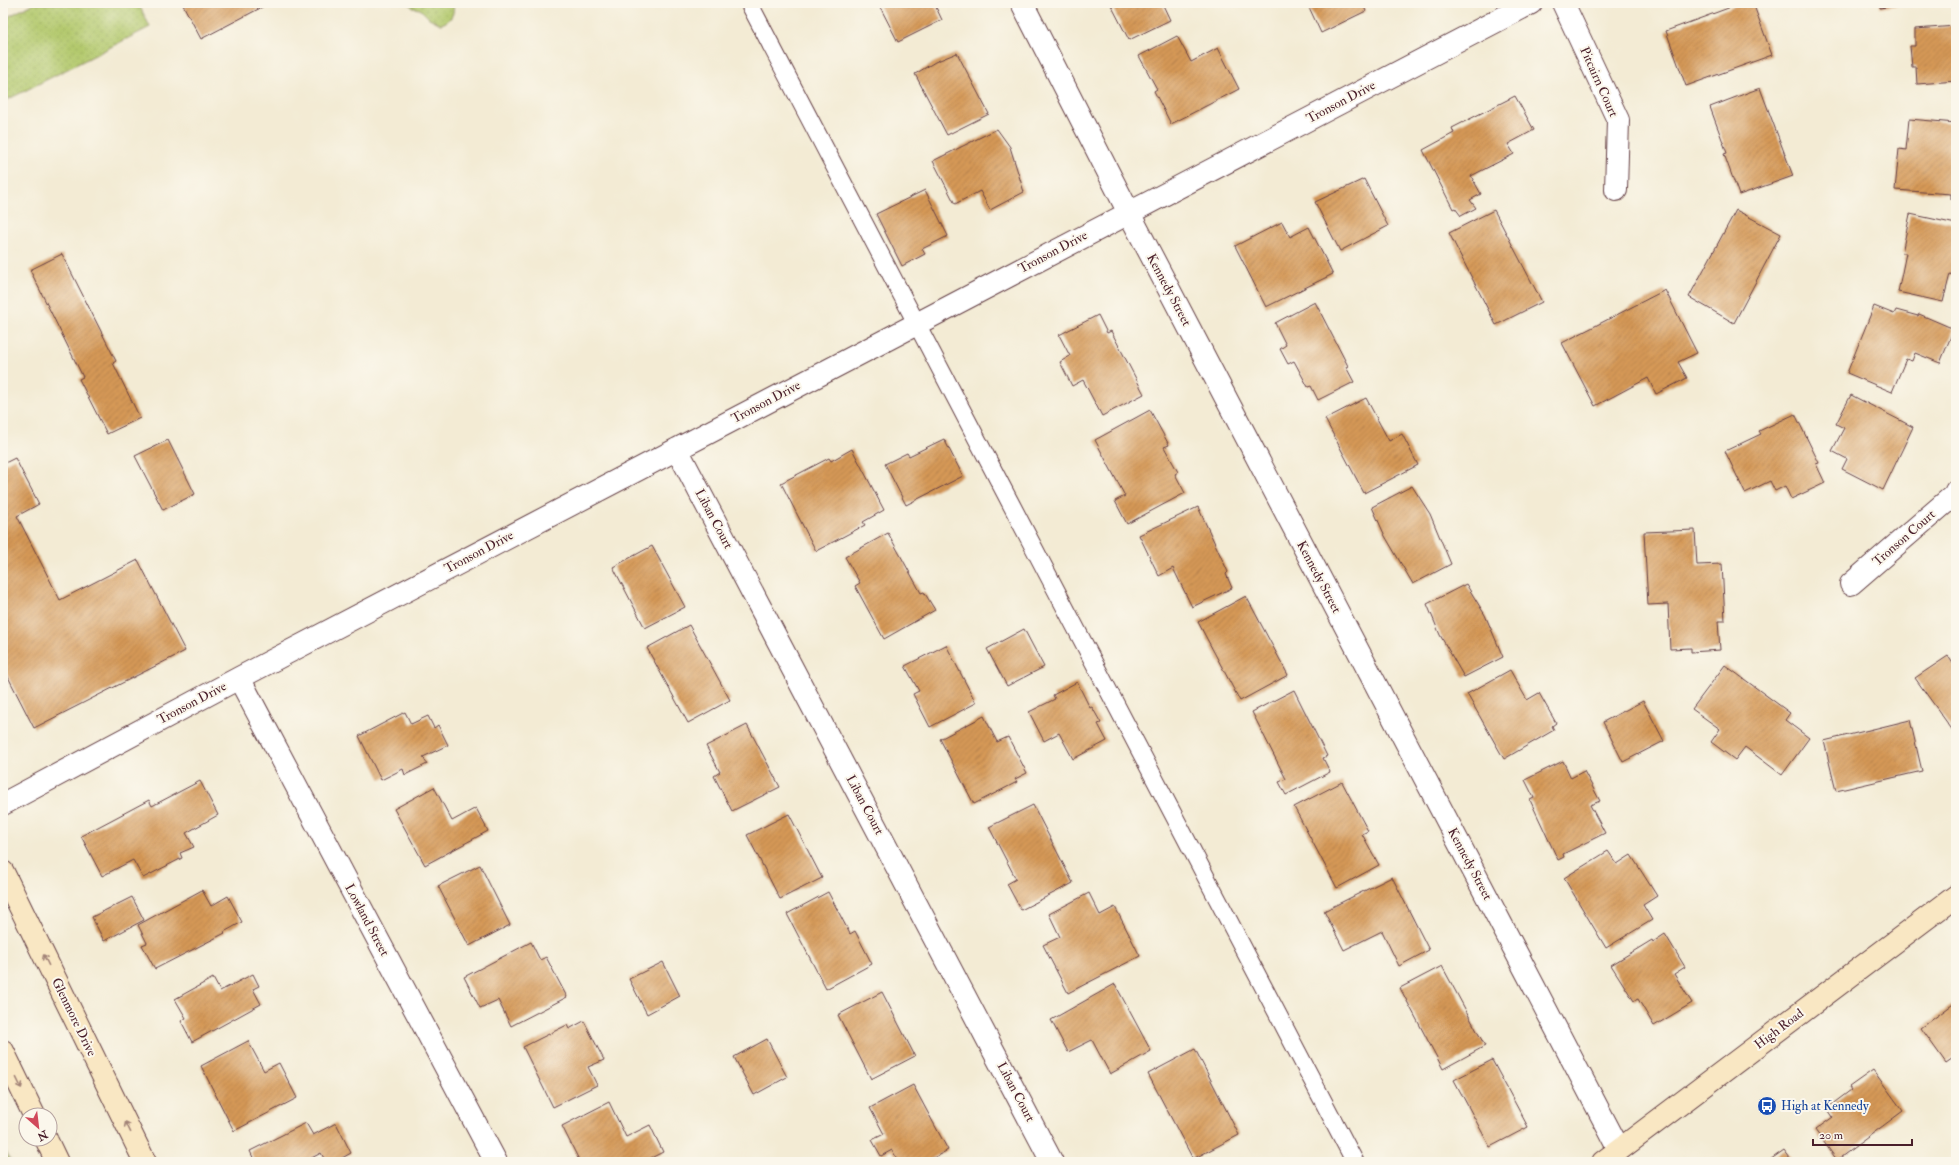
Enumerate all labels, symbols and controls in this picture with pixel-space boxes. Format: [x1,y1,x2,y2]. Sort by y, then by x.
street label: Pitcairn Court [1576,44,1622,120]
street label: Tronson Drive [1304,77,1379,127]
street label: Tronson Drive [1016,227,1091,277]
street label: Kennedy Street [1142,251,1195,329]
street label: Tronson Drive [729,377,804,427]
street label: Liban Court [692,486,736,552]
street label: Tronson Court [1869,506,1939,570]
street label: Tronson Drive [442,527,517,577]
street label: Kennedy Street [1292,538,1345,616]
street label: Tronson Drive [155,678,230,728]
street label: Liban Court [843,772,887,838]
street label: Kennedy Street [1443,825,1496,903]
street label: Lowland Street [341,881,393,959]
one-way arrow [42,954,49,966]
street label: Glenmore Drive [48,975,100,1059]
street label: High Road [1751,1005,1807,1053]
street label: Liban Court [994,1059,1038,1125]
one-way arrow [15,1077,23,1089]
bus stop icon: High at Kennedy [1756,1095,1778,1117]
place label: High at Kennedy [1781,1098,1869,1115]
north arrow [18,1107,58,1147]
one-way arrow [124,1121,131,1133]
scale bar [1813,1121,1912,1147]
text: N [34,1127,51,1144]
text: 20 m [1819,1128,1844,1143]

